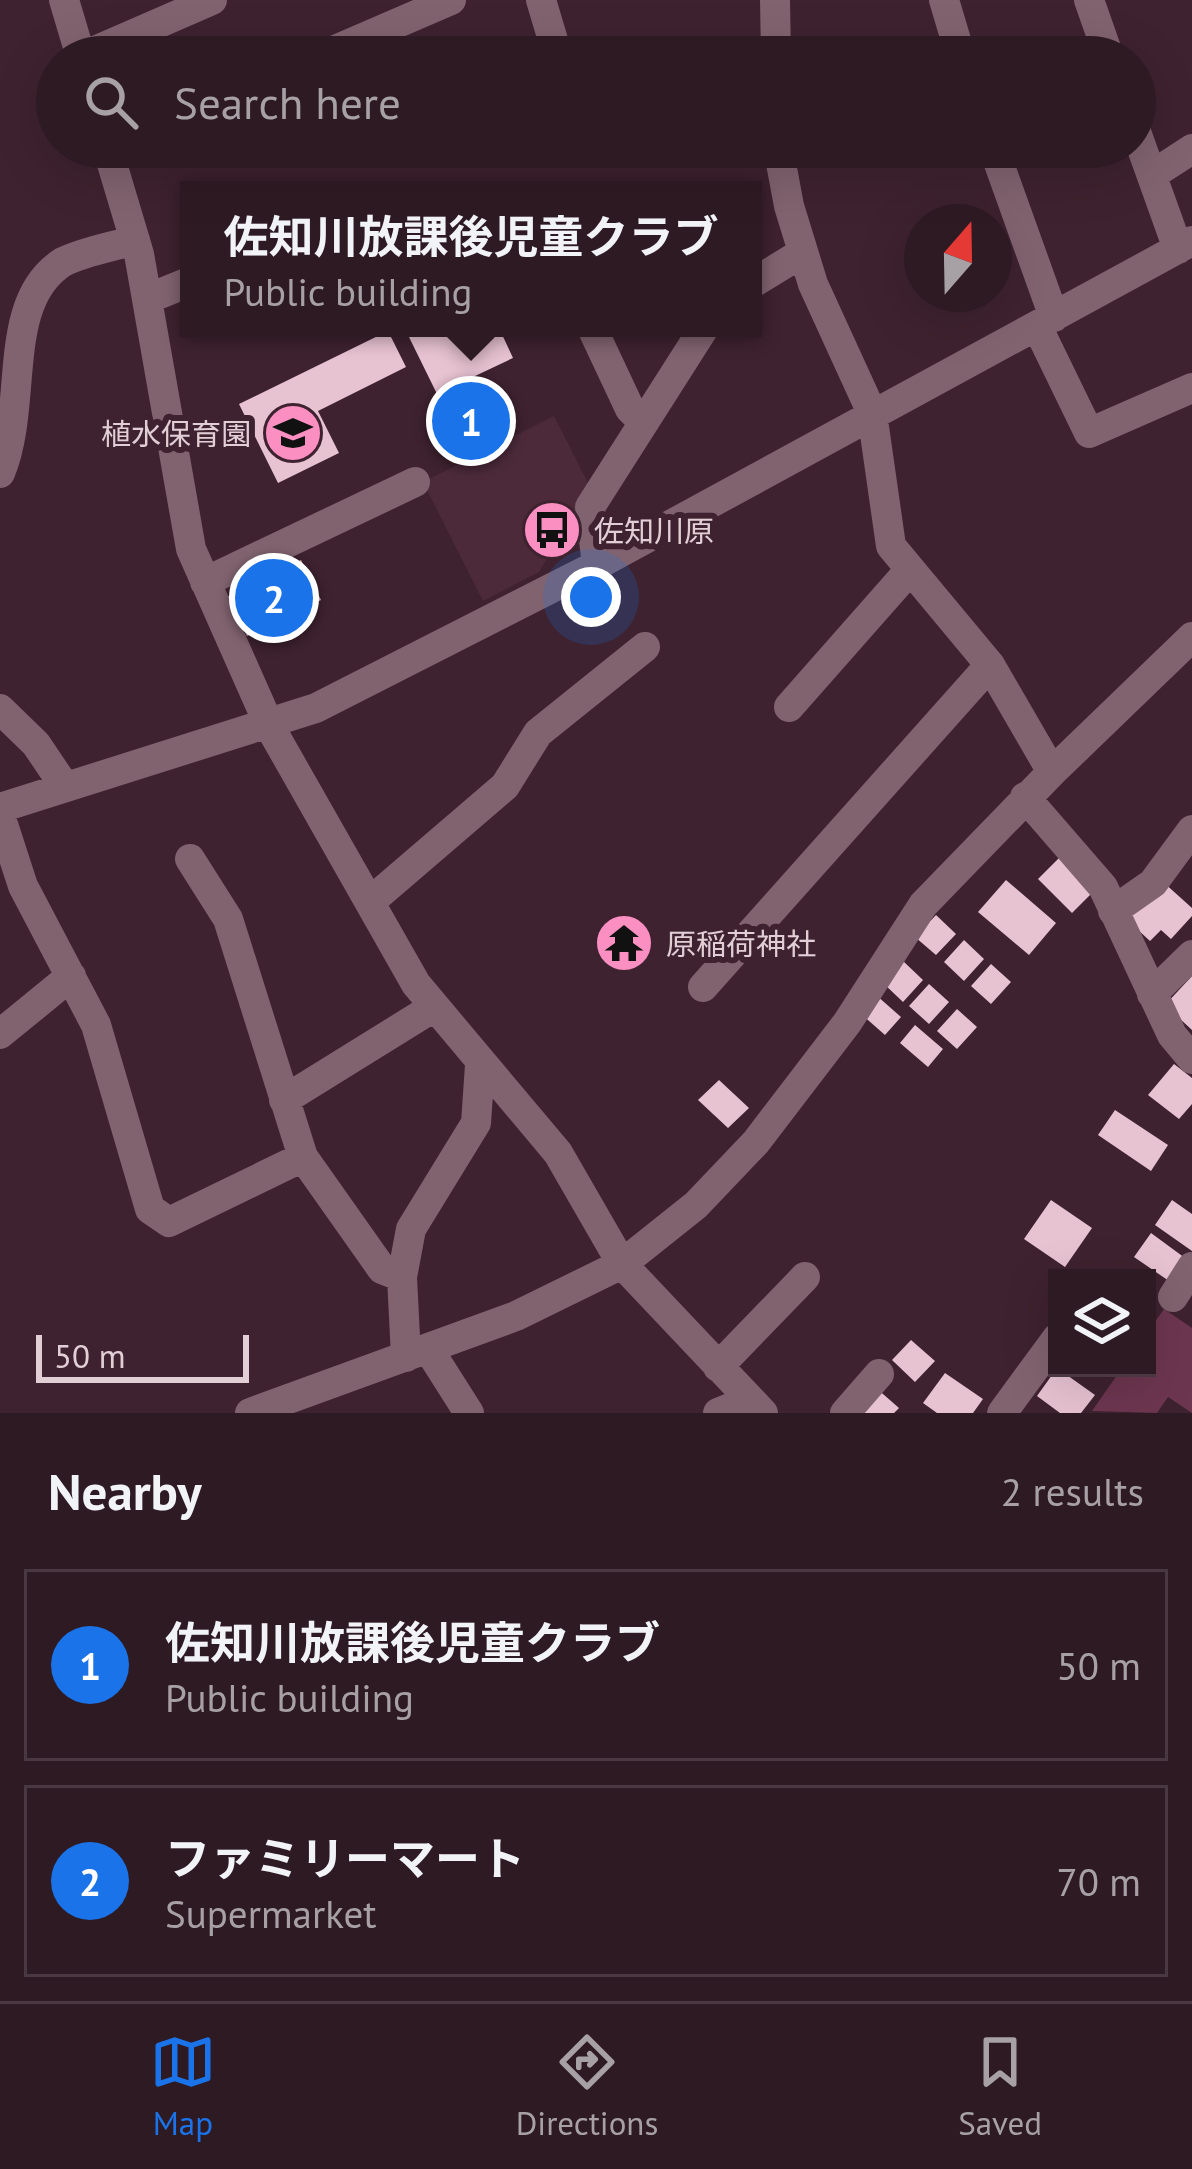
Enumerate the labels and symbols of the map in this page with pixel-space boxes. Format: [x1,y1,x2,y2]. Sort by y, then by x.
north arrow [904,204,1012,312]
pin: 1 [432,376,510,466]
school or university icon: 植水保育園 [262,402,324,464]
place label: 植水保育園 [101,414,251,453]
bus stop icon: 佐知川原 [521,499,583,561]
place label: 佐知川原 [594,511,714,550]
pin: 2 [235,553,313,643]
your location [561,567,621,627]
temple icon: 原稲荷神社 [593,912,655,974]
place label: 原稲荷神社 [666,924,816,963]
scale bar [36,1329,249,1382]

